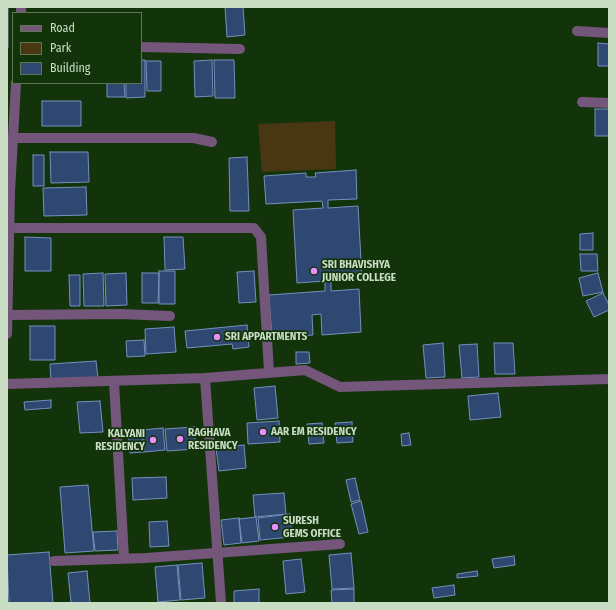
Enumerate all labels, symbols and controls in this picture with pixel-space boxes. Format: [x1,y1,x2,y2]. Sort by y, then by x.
legend [12,12,142,84]
text: Road [50,21,75,35]
text: Park [50,41,71,55]
text: Building [50,61,90,75]
place label: SRI BHAVISHYA JUNIOR COLLEGE [322,258,396,284]
marker: SRI BHAVISHYA JUNIOR COLLEGE [309,266,319,276]
place label: SRI APPARTMENTS [225,330,307,344]
marker: SRI APPARTMENTS [212,332,222,342]
place label: AAR EM RESIDENCY [271,425,357,439]
place label: RAGHAVA RESIDENCY [188,426,238,452]
place label: KALYANI RESIDENCY [95,427,145,453]
marker: AAR EM RESIDENCY [258,427,268,437]
marker: RAGHAVA RESIDENCY [175,434,185,444]
marker: KALYANI RESIDENCY [148,435,158,445]
place label: SURESH GEMS OFFICE [283,514,341,540]
marker: SURESH GEMS OFFICE [270,522,280,532]

